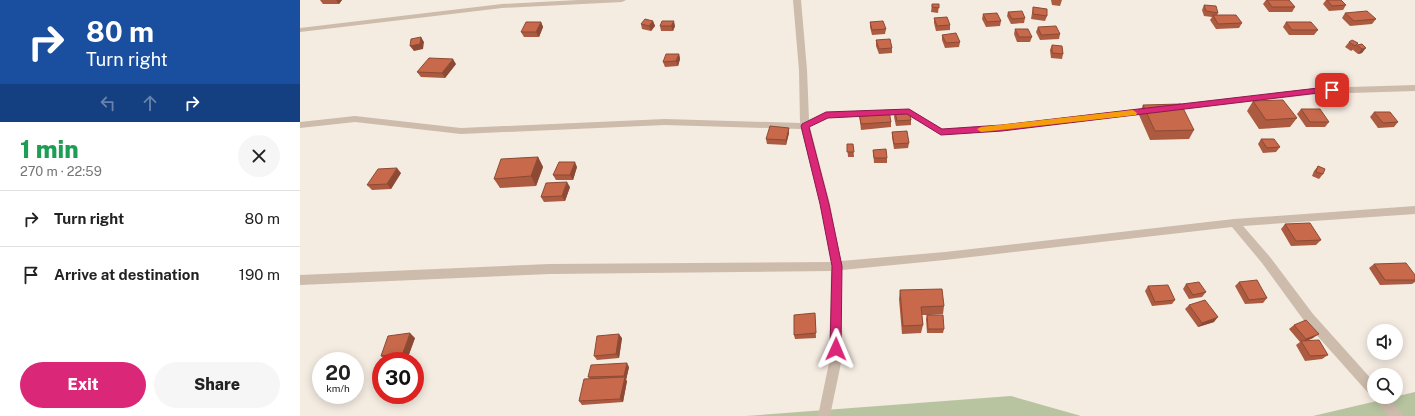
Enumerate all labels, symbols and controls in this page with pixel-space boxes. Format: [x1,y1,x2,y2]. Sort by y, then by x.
text: 80 m [86,15,154,48]
icon: right [20,16,72,68]
text: Turn right [86,49,168,70]
pin [1315,73,1349,107]
icon: arrive [1321,79,1343,101]
icon: left [97,92,119,114]
icon: ahead [139,92,161,114]
icon: right [181,92,203,114]
text: 1 min [20,135,79,163]
button: close [238,135,280,177]
text: 270 m · 22:59 [20,164,102,179]
icon: right [20,208,42,230]
text: Turn right [54,210,124,227]
text: 80 m [245,210,280,227]
icon: arrive [20,264,42,286]
text: Arrive at destination [54,266,199,283]
text: 190 m [239,266,280,283]
map controls [1367,324,1403,404]
button: sound [1367,324,1403,360]
position arrow [815,328,857,370]
speed limit sign: 30 [372,352,424,404]
text: 20 [325,361,351,385]
button: Exit [20,362,146,408]
button: Share [154,362,280,408]
button: search [1367,368,1403,404]
text: km/h [326,382,350,394]

